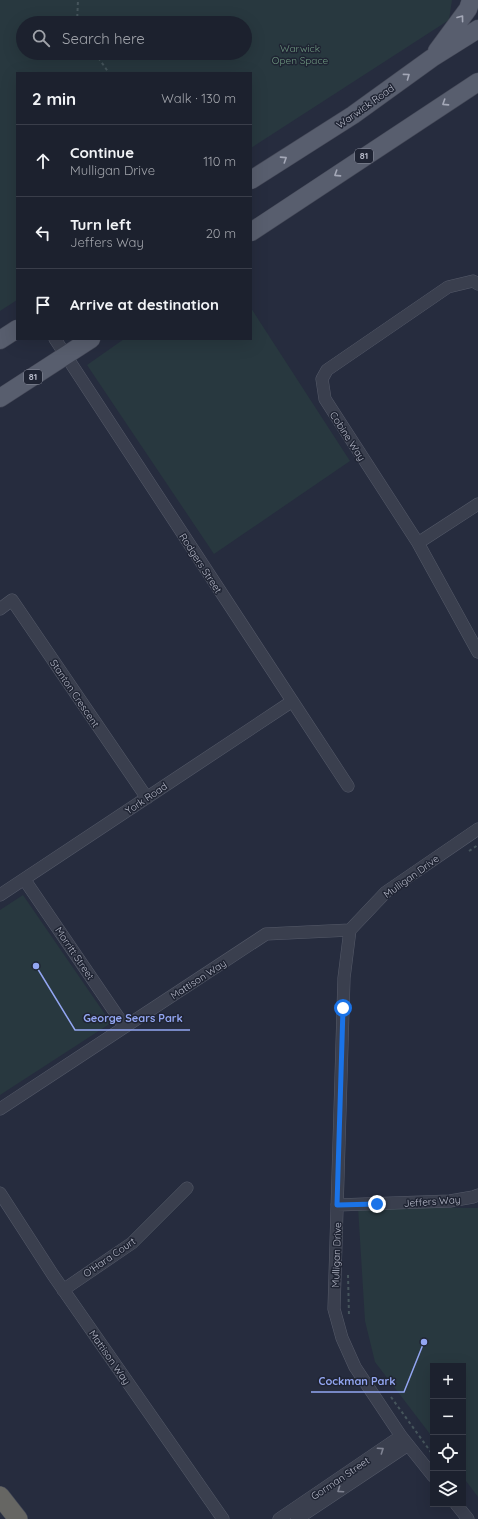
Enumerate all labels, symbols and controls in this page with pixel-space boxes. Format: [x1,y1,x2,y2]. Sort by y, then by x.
search box [16,16,252,60]
one-way arrow [456,16,463,23]
icon: search [30,27,52,49]
text: Search here [62,29,145,48]
park label: Warwick Open Space [272,42,329,67]
one-way arrow [403,74,410,81]
street label: Warwick Road [334,82,397,131]
text: 2 min [32,88,76,109]
text: Walk · 130 m [161,90,236,106]
one-way arrow [443,98,450,105]
text: Continue [70,143,134,162]
road number: 81 [355,149,373,163]
icon: ahead [32,150,54,172]
text: 110 m [203,153,236,169]
one-way arrow [280,157,287,164]
text: Mulligan Drive [70,162,155,178]
one-way arrow [334,170,341,177]
text: Turn left [70,215,132,234]
icon: left [32,222,54,244]
text: 20 m [206,225,236,241]
text: Jeffers Way [70,234,144,250]
icon: arrive [32,294,54,316]
text: Arrive at destination [70,295,219,314]
road number: 81 [24,370,42,384]
street label: Cobine Way [327,409,368,463]
street label: Rodgers Street [176,531,225,596]
street label: Stanton Crescent [47,657,102,730]
street label: York Road [123,780,170,817]
street label: Mulligan Drive [381,852,442,901]
street label: Morritt Street [52,924,97,983]
street label: Mattison Way [168,957,229,1002]
route start [334,999,352,1017]
callout: George Sears Park [75,1007,190,1030]
text: George Sears Park [83,1011,183,1025]
street label: Jeffers Way [403,1193,461,1210]
route end [368,1195,386,1213]
street label: Mulligan Drive [329,1222,344,1288]
street label: O'Hara Court [81,1234,138,1280]
street label: Mattison Way [86,1327,133,1387]
map controls [430,1363,466,1507]
button: + [430,1363,466,1399]
callout: Cockman Park [311,1369,404,1392]
text: Cockman Park [319,1374,395,1388]
button: − [430,1399,466,1435]
button: locate [430,1435,466,1471]
one-way arrow [377,1447,384,1455]
street label: Gorman Street [309,1454,373,1503]
button: layers [430,1471,466,1507]
one-way arrow [338,1485,345,1492]

